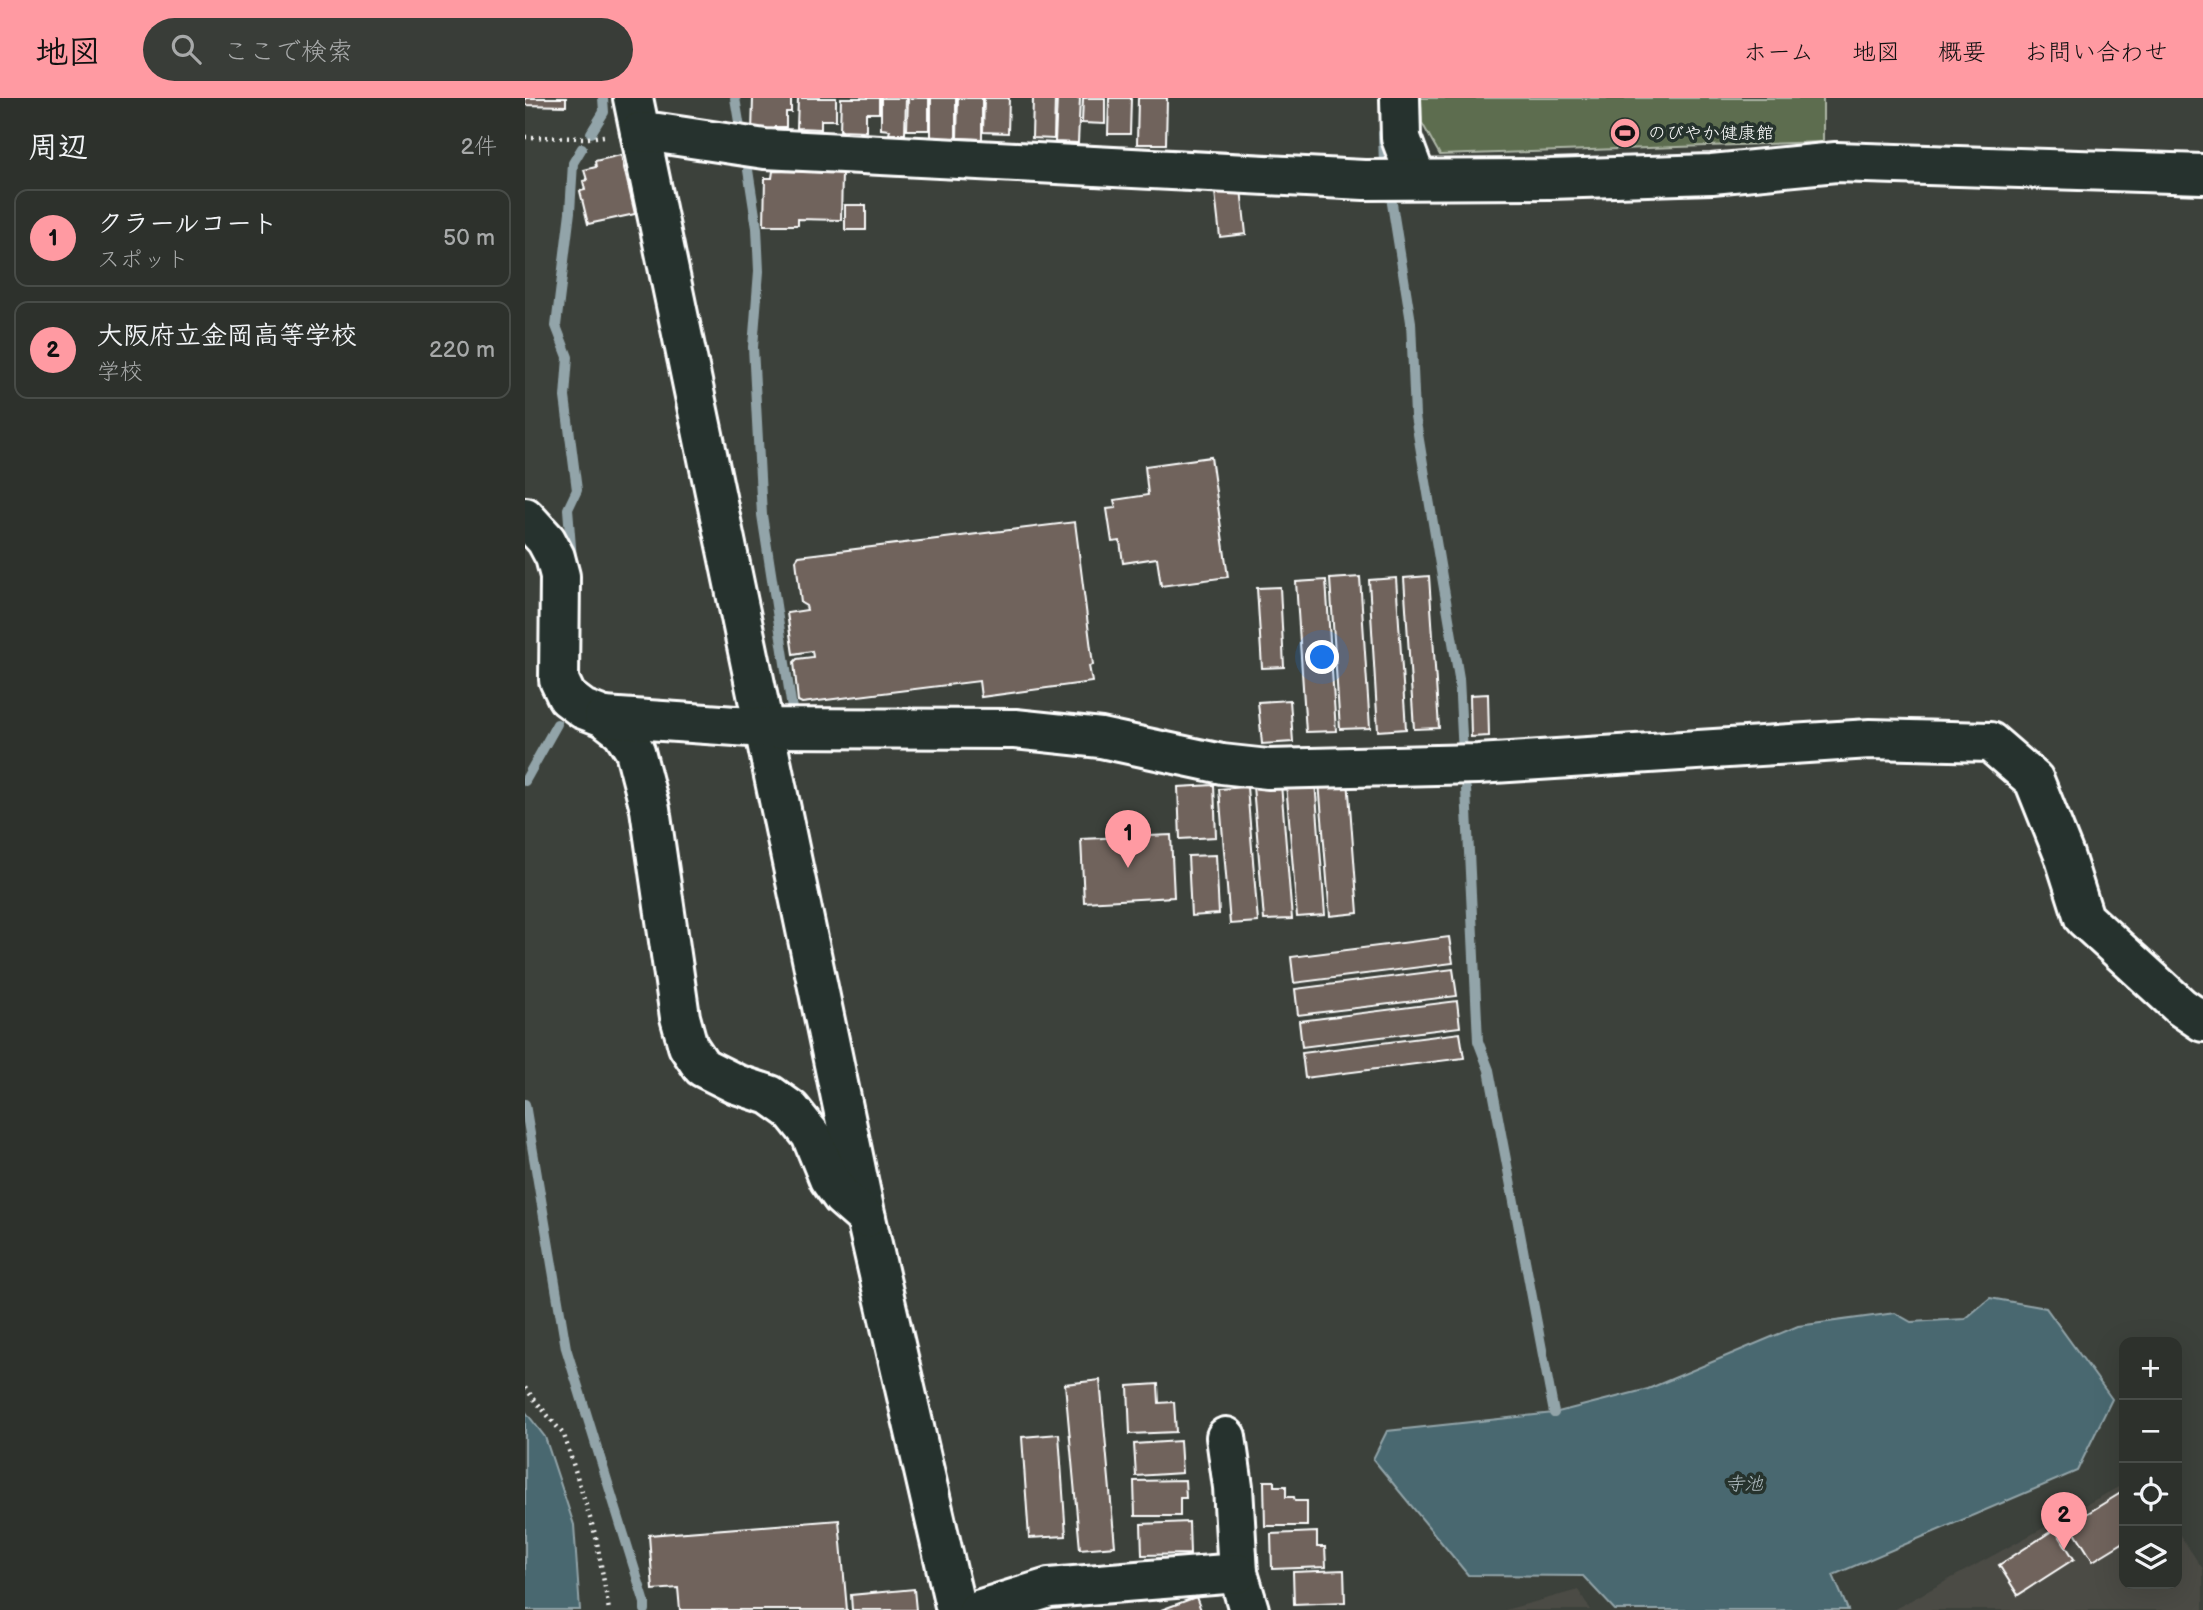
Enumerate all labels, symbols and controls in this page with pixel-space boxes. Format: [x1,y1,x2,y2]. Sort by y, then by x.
search box [143,18,633,81]
icon: search [167,30,205,68]
text: 地図 [35,33,101,73]
text: ここで検索 [223,37,353,68]
text: ホーム [1743,38,1814,67]
text: 地図 [1852,38,1900,67]
text: 概要 [1938,38,1986,67]
text: お問い合わせ [2024,38,2168,67]
sports icon: のびやか健康館 [1608,116,1642,150]
place label: のびやか健康館 [1648,123,1774,144]
text: 周辺 [28,130,88,166]
text: 2件 [460,133,497,161]
text: クラールコート [97,209,278,240]
text: 1 [48,224,58,252]
text: 50 m [443,224,495,252]
text: スポット [97,246,189,274]
text: 大阪府立金岡高等学校 [97,321,357,352]
text: 2 [46,336,60,364]
text: 220 m [429,336,495,364]
text: 学校 [97,358,143,386]
your location [1305,640,1339,674]
pin: 1 [1105,810,1151,868]
map controls [2119,1337,2182,1589]
button: + [2119,1337,2182,1400]
button: − [2119,1400,2182,1463]
button: locate [2119,1463,2182,1526]
water label: 寺池 [1725,1473,1764,1496]
pin: 2 [2041,1492,2087,1550]
button: layers [2119,1526,2182,1589]

